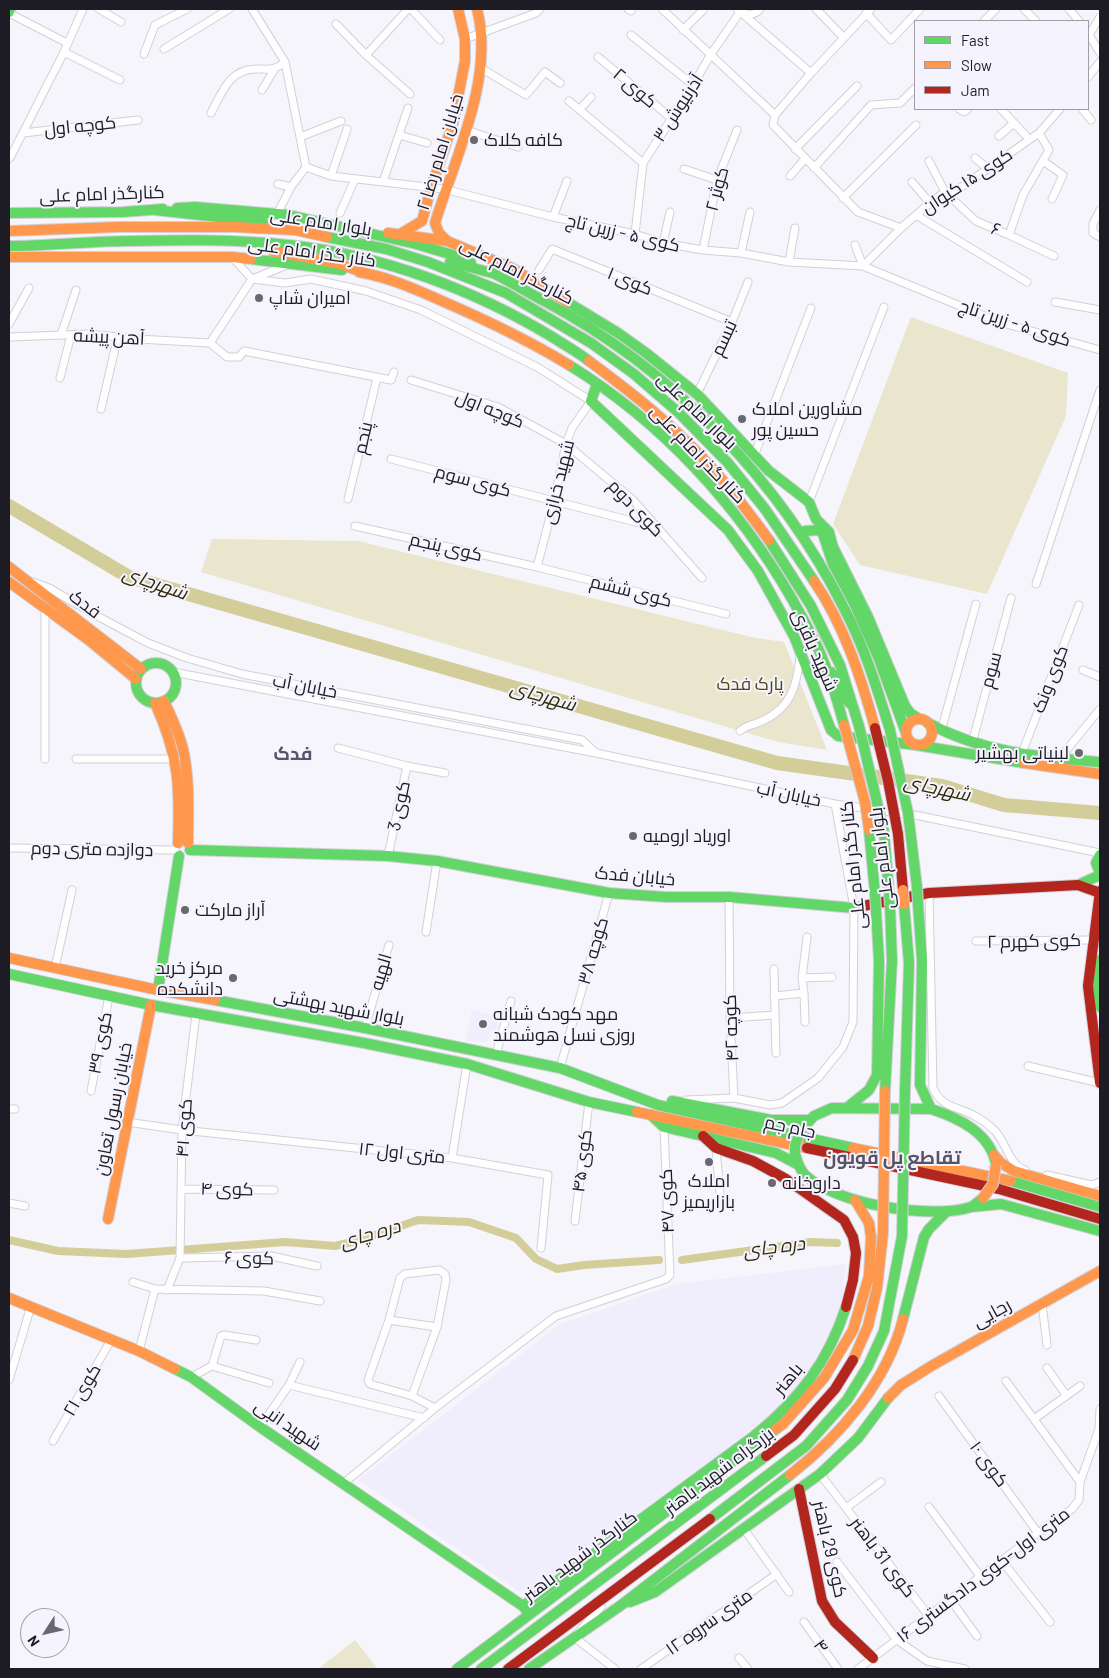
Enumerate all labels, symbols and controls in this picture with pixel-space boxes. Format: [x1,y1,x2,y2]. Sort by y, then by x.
legend [914,20,1089,110]
text: Fast [961,31,989,49]
text: Slow [961,56,992,74]
street label: کوی ۲ [609,63,661,113]
street label: آذرنیوش ۳ [648,70,708,146]
text: Jam [961,81,990,99]
street label: خیابان امام رضا ۲ [412,91,468,213]
street label: کوچه اول [43,111,117,141]
place label: کافه کلاک [484,129,563,151]
marker: کافه کلاک [468,134,480,146]
street label: کوی ۱۵ کیوان [917,144,1017,218]
street label: کوثر ۲ [701,164,733,214]
street label: کنارگذر امام علی [39,181,165,207]
street label: بلوار امام علی [269,203,373,241]
street label: کوی ۵ - زرین تاج [564,209,682,257]
street label: ۶ [988,217,1004,241]
street label: کنار گذر امام علی [247,232,377,272]
street label: کنارگذر امام علی [456,233,578,309]
street label: کوی ۱ [604,262,656,300]
place label: امیران شاپ [269,287,351,309]
marker: امیران شاپ [253,292,265,304]
street label: کوی ۵ - زرین تاج [956,295,1074,351]
street label: تبسم [706,316,742,360]
street label: آهن پیشه [73,324,145,350]
street label: بلوار امام علی [653,368,741,454]
street label: کوچه اول [452,385,528,433]
place label: مشاورین املاک حسین پور [752,398,862,440]
street label: کنار گذر امام علی [645,400,751,508]
marker: مشاورین املاک حسین پور [736,413,748,425]
street label: پنجم [349,420,377,456]
street label: شهید خرازی [537,437,579,527]
street label: کوی سوم [433,460,513,502]
street label: کوی دوم [604,475,668,541]
street label: کوی پنجم [407,528,485,566]
water label: شهرچای [120,561,190,605]
street label: کوی ششم [588,570,674,612]
street label: فدک [65,585,105,623]
street label: شهید باقری [787,605,843,695]
street label: کوی ونک [1027,642,1073,716]
street label: سوم [976,650,1006,690]
street label: خیابان آب [271,669,339,703]
park label: پارک فدک [716,673,784,695]
water label: شهرچای [508,676,578,716]
place label: لبنیاتی بهشیر [976,742,1069,764]
district label: فدک [274,743,312,765]
marker: لبنیاتی بهشیر [1073,747,1085,759]
water label: شهرچای [902,770,972,806]
street label: خیابان آب [755,777,823,811]
street label: کوی 3 [383,779,415,833]
street label: کنار گذر امام علی [836,800,870,930]
street label: بلوار امام علی [865,806,899,910]
place label: اوریاد ارومیه [643,825,731,847]
marker: اوریاد ارومیه [627,830,639,842]
street label: دوازده متری دوم [31,837,153,861]
street label: خیابان فدک [594,862,676,890]
place label: آراز مارکت [195,899,265,921]
marker: آراز مارکت [179,904,191,916]
street label: کوچه ۳۸ [573,915,613,987]
street label: کوی کهرم ۲ [987,929,1081,953]
street label: الهیه [365,951,397,993]
place label: مرکز خرید دانشکده [156,957,223,1000]
marker: مرکز خرید دانشکده [227,972,239,984]
street label: بلوار شهید بهشتی [272,984,406,1030]
street label: کوچه ۴۲ [719,994,743,1062]
place label: مهد کودک شبانه روزی نسل هوشمند [493,1003,635,1046]
street label: کوی ۳۹ [83,1010,117,1076]
marker: مهد کودک شبانه روزی نسل هوشمند [477,1018,489,1030]
street label: خیابان رسول تعاون [89,1041,137,1177]
street label: کوی ۴۱ [171,1098,197,1158]
street label: جام جم [762,1111,818,1143]
street label: کوی ۴۵ [567,1128,597,1194]
street label: ۱۲ متری اول [357,1138,447,1168]
district label: تقاطع پل قویون [823,1147,961,1169]
marker: املاک بازاریمیز [703,1156,715,1168]
street label: کوی ۴۷ [655,1168,679,1234]
place label: املاک بازاریمیز [683,1170,735,1212]
place label: داروخانه [782,1172,841,1194]
marker: داروخانه [766,1177,778,1189]
street label: کوی ۴ [200,1178,254,1200]
water label: دره چای [337,1214,403,1254]
water label: دره چای [742,1232,806,1262]
street label: کوی ۶ [224,1247,274,1269]
street label: رجایی [969,1294,1015,1332]
street label: باهنر [768,1359,808,1399]
street label: کوی ۲۱ [59,1360,105,1420]
street label: شهید انبی [250,1395,326,1455]
street label: بزرگراه شهید باهنر [660,1423,778,1519]
street label: کوی ۱۰ [965,1437,1013,1491]
street label: کوی 29 باهنر [808,1498,852,1600]
street label: ۱۶ متری اول-کوی دادگستری [892,1503,1074,1647]
street label: کنارگذر شهید باهنر [519,1506,641,1606]
street label: کوی 31 باهنر [846,1512,920,1602]
street label: ۱۲ متری سروه [661,1584,757,1660]
north arrow [20,1608,70,1658]
text: N [23,1633,43,1650]
street label: ۴ [809,1635,833,1657]

